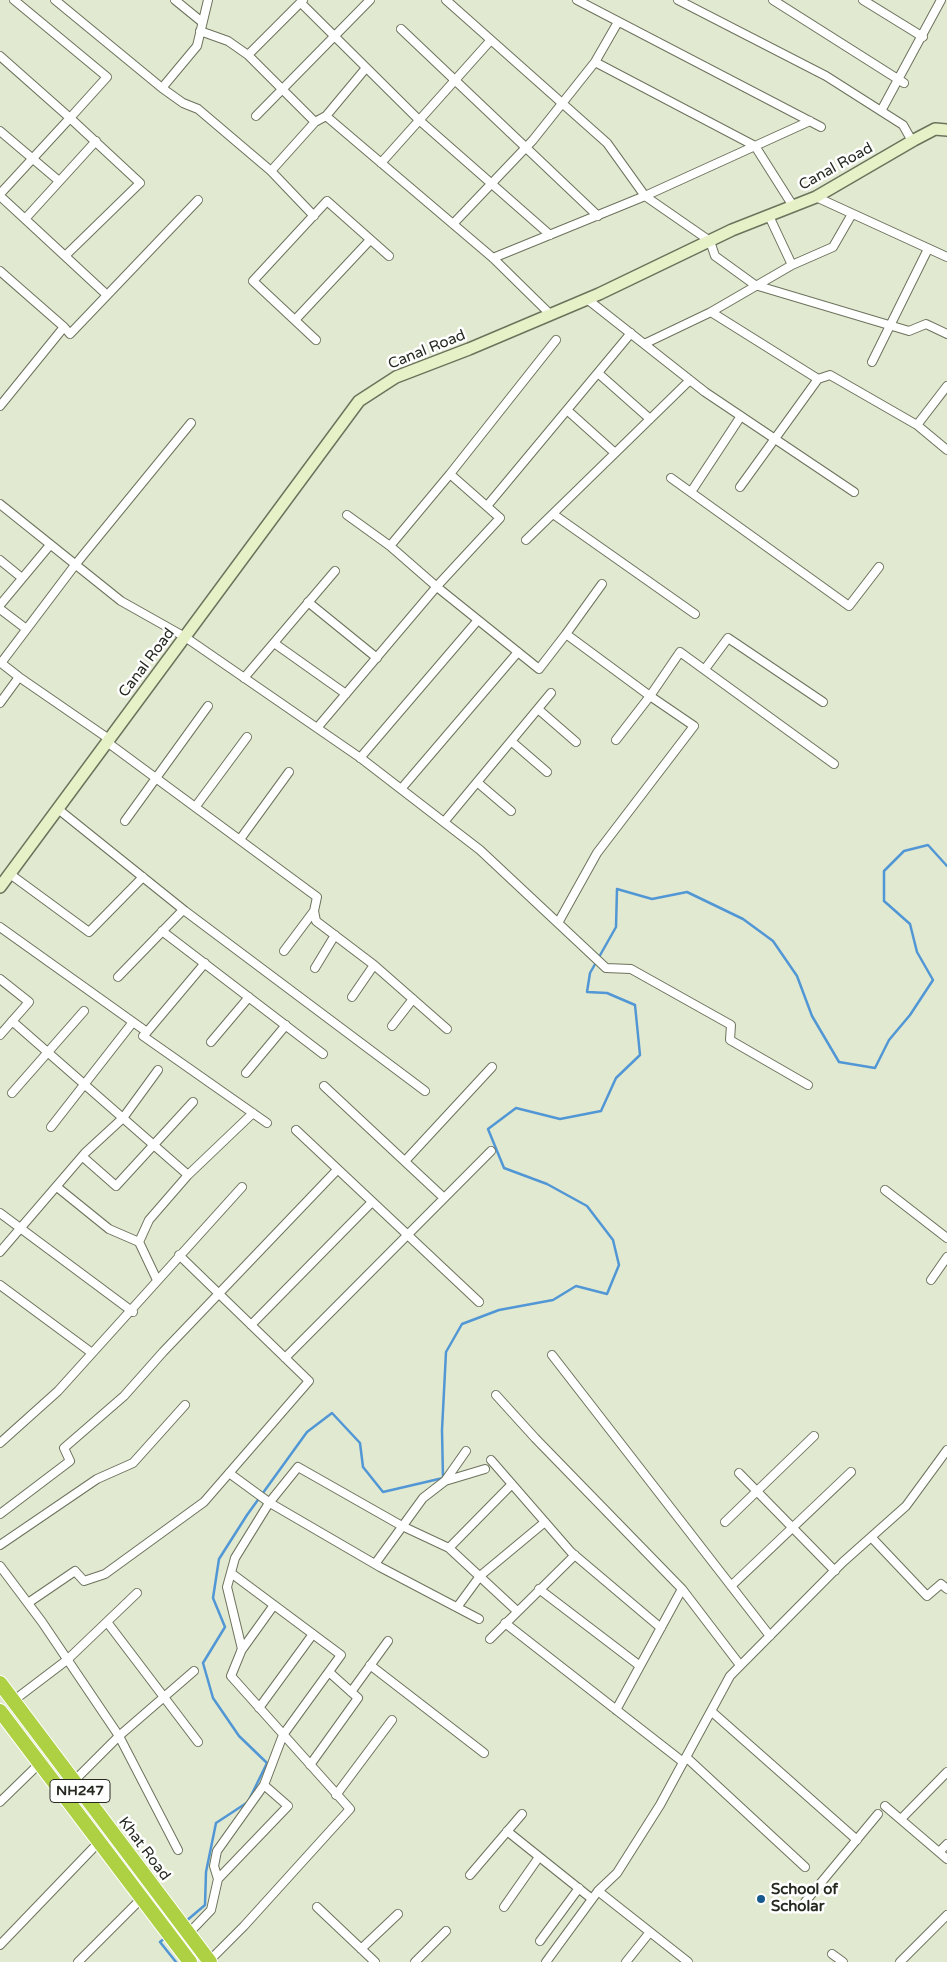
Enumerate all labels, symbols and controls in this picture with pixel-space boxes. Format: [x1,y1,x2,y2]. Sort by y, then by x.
street label: Canal Road [796,139,876,195]
street label: Canal Road [386,326,468,374]
street label: Canal Road [115,625,179,701]
road number: NH247 [50,1780,110,1802]
street label: Khat Road [114,1814,174,1884]
place label: School of Scholar [771,1881,838,1916]
marker: School of Scholar [755,1893,767,1905]

